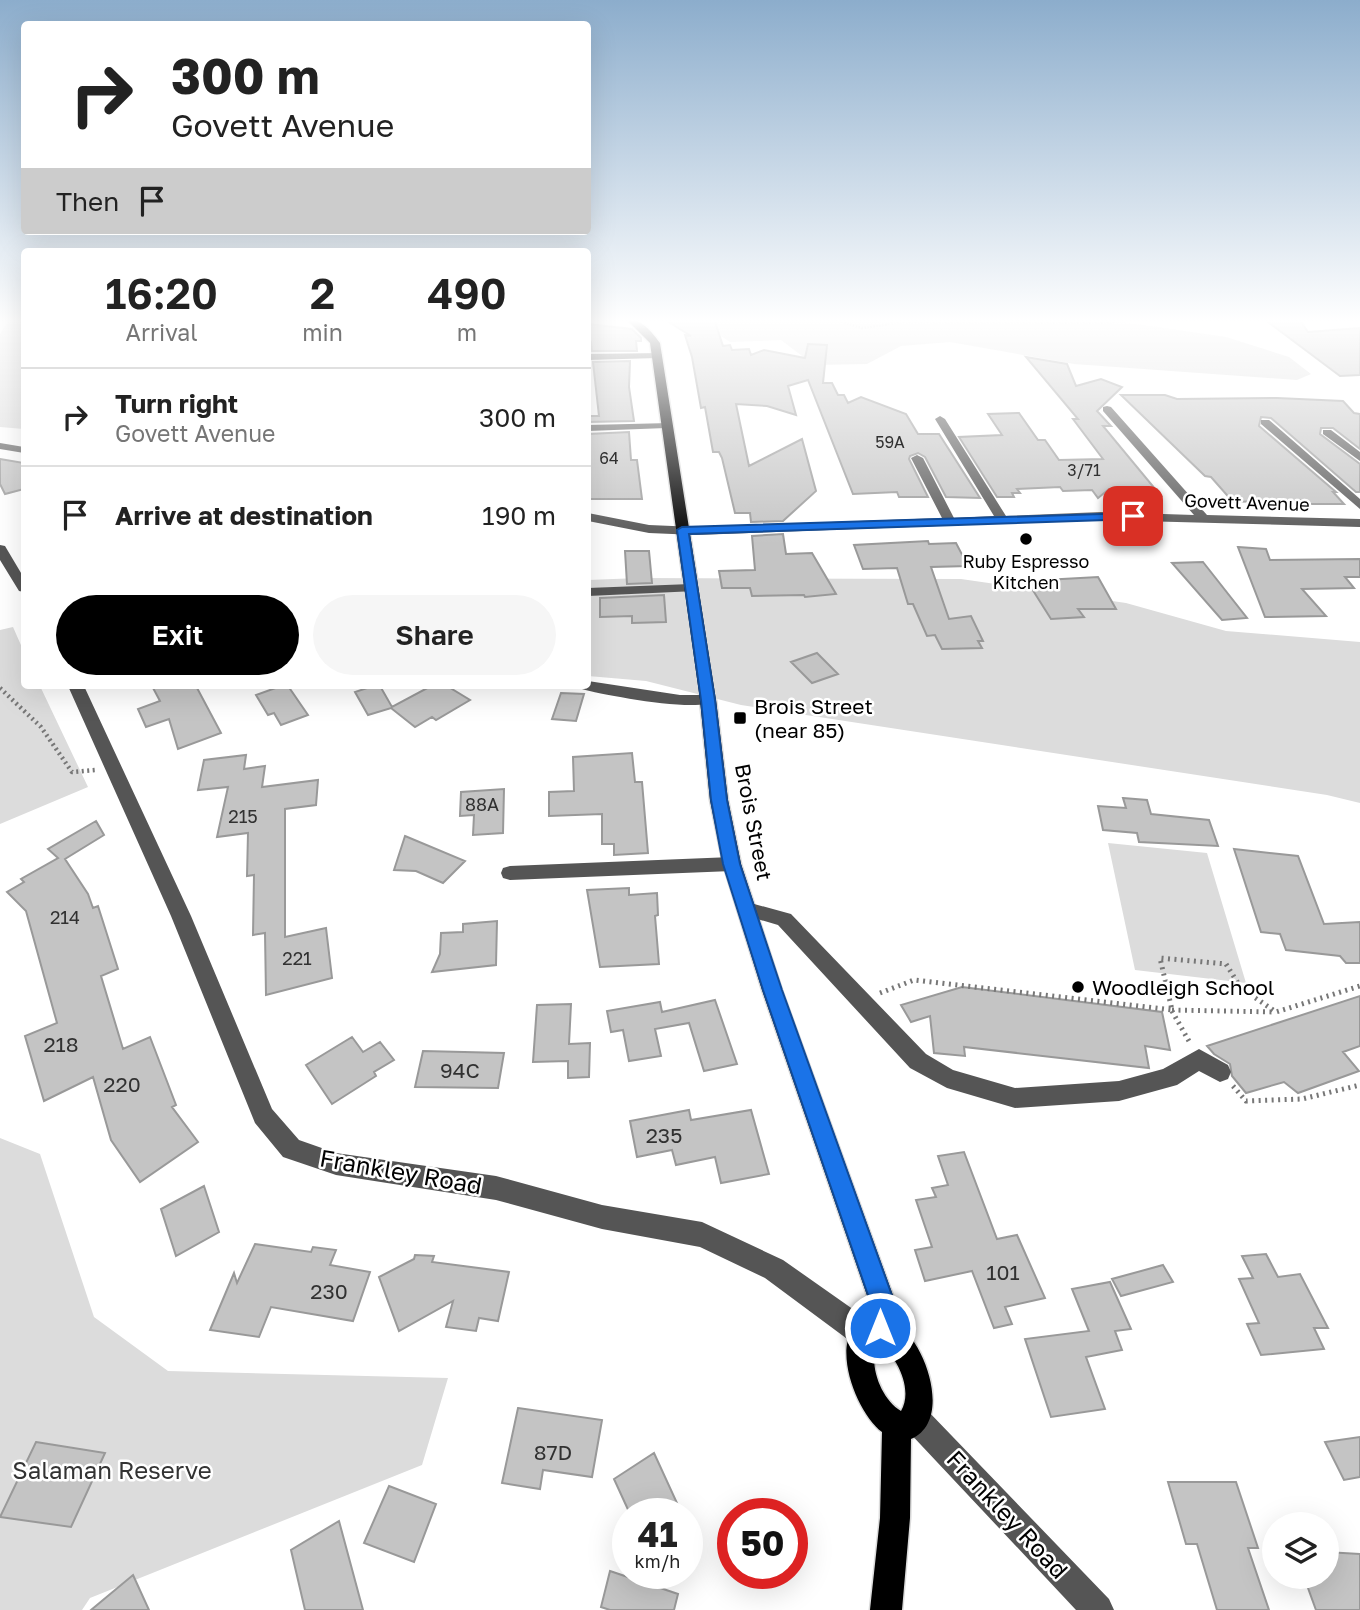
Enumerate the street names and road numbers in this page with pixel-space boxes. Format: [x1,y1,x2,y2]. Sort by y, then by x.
street label: Govett Avenue [1184,489,1310,515]
street label: Brois Street [730,761,778,883]
street label: Frankley Road [318,1142,484,1200]
street label: Frankley Road [941,1444,1075,1584]

